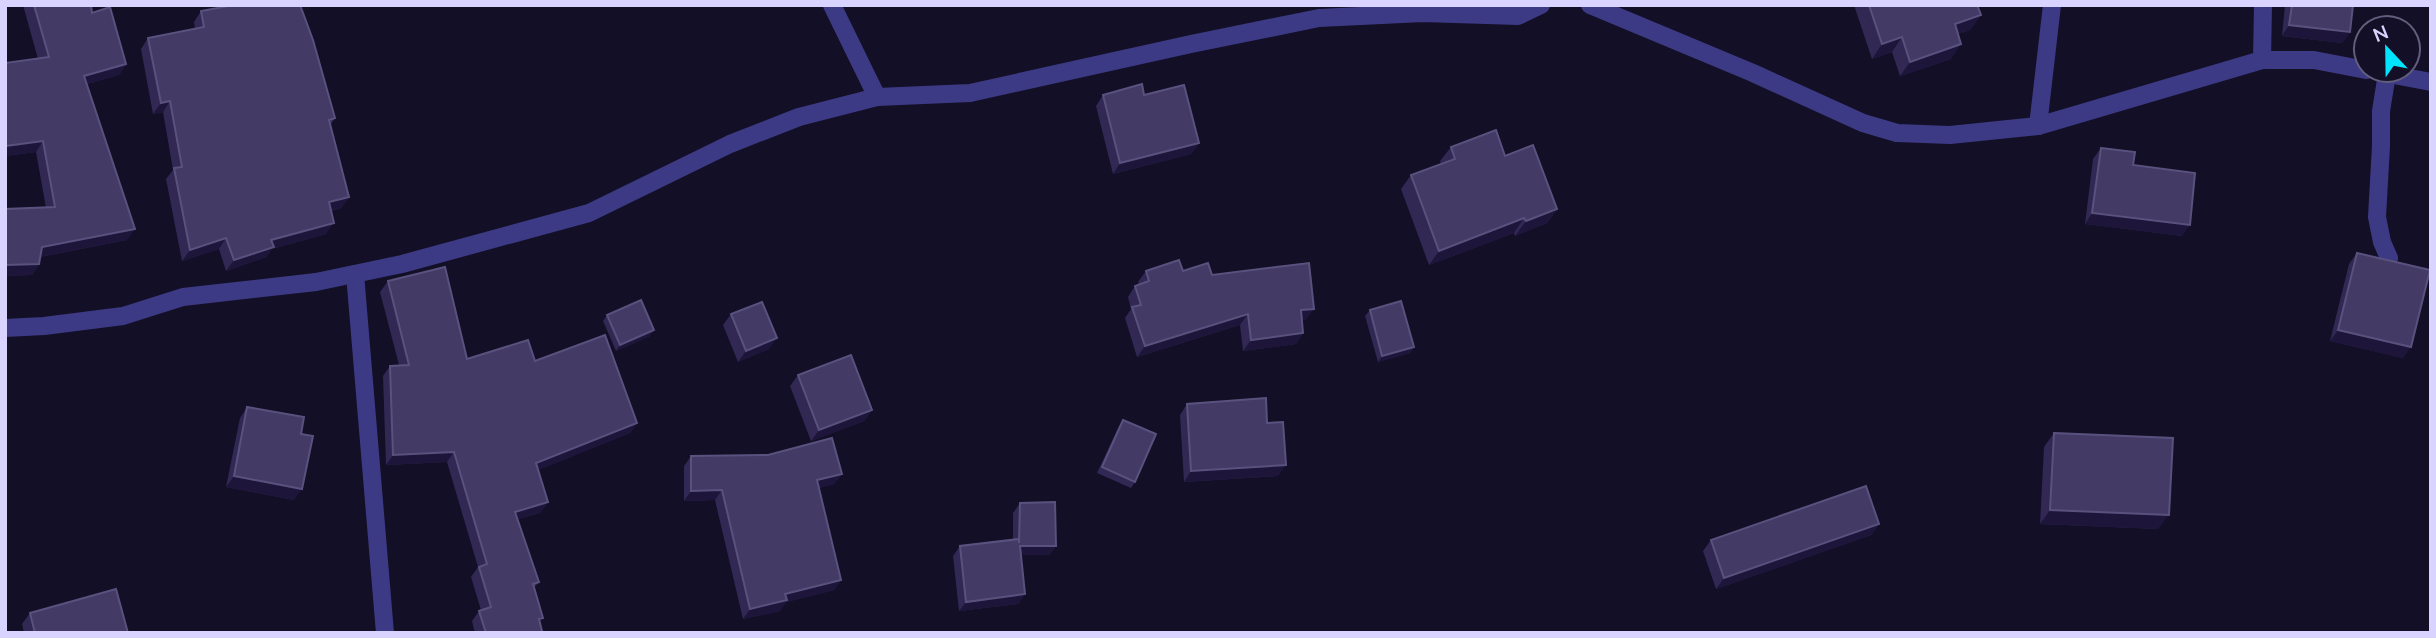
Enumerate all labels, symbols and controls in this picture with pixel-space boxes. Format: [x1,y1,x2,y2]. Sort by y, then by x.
north arrow [2352,14,2422,84]
text: N [2369,19,2392,47]

